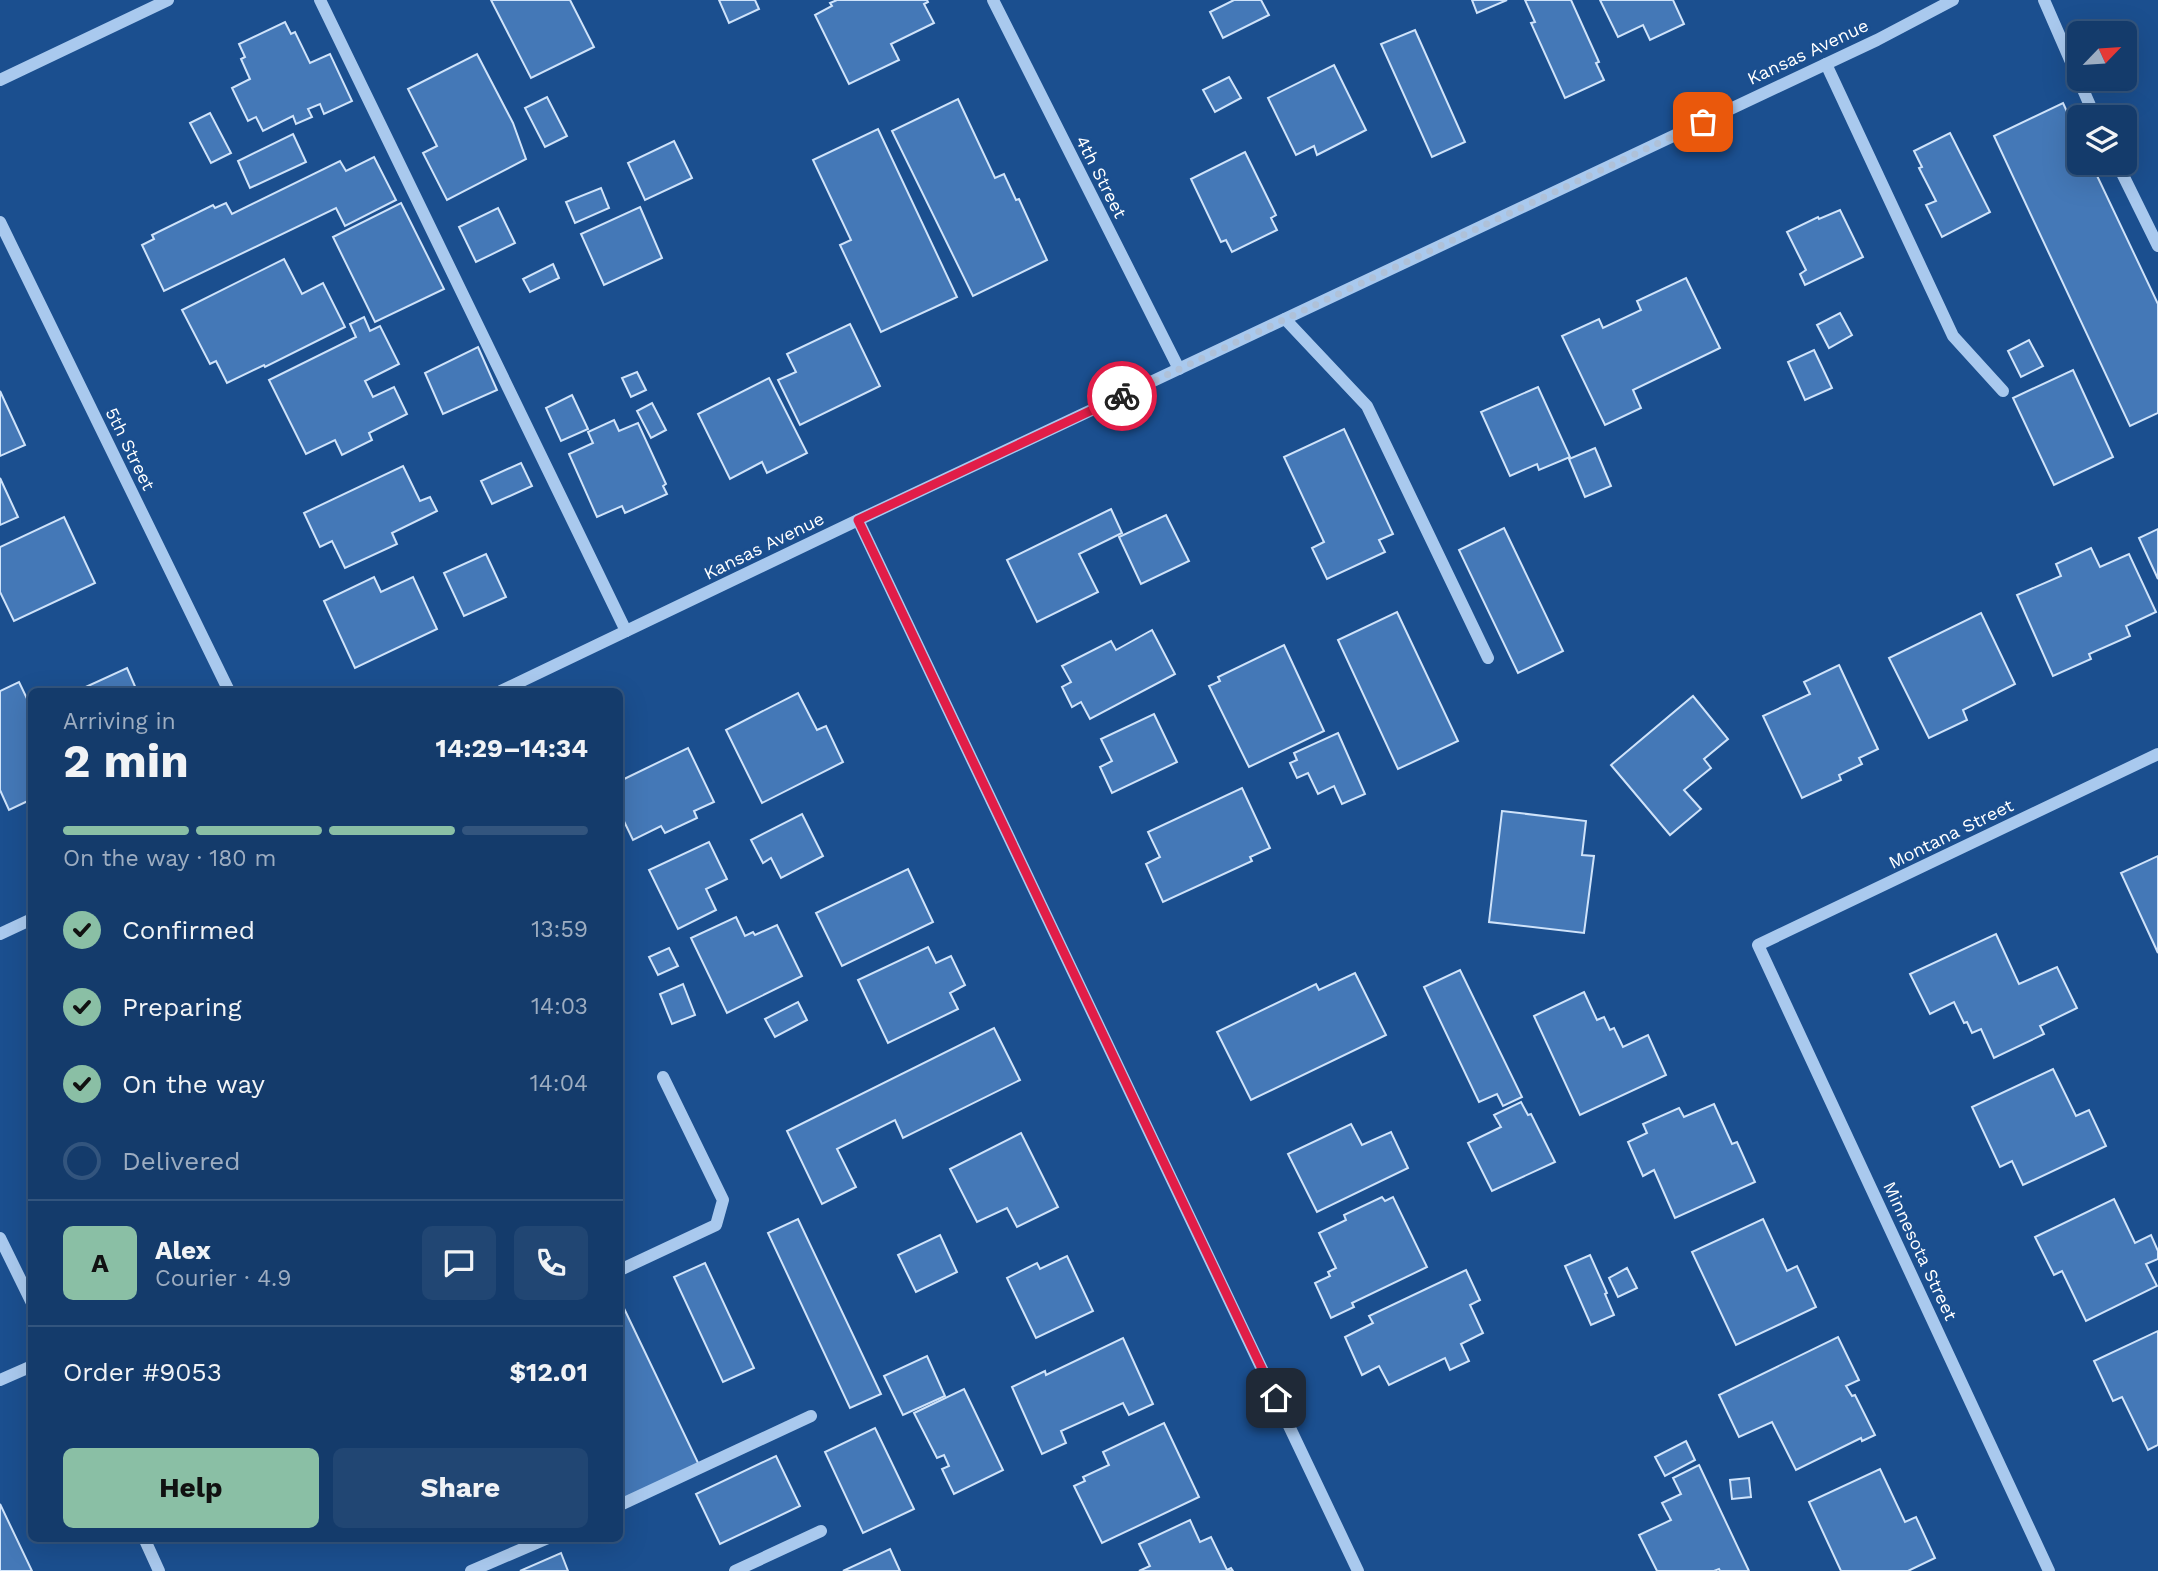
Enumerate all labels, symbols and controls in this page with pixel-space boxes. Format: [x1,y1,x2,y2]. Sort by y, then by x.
street label: Kansas Avenue [1744,14,1872,89]
north arrow [2067,21,2137,91]
map controls [2067,21,2137,175]
pin [1673,92,1733,152]
icon: bag [1684,103,1722,141]
button: layers [2067,105,2137,175]
street label: 4th Street [1072,132,1131,222]
courier [1087,361,1157,431]
icon: bike [1103,377,1141,415]
street label: 5th Street [101,404,160,494]
street label: Kansas Avenue [700,507,827,584]
text: Arriving in [63,708,176,735]
text: 14:29–14:34 [436,733,588,763]
text: 2 min [63,734,189,788]
street label: Montana Street [1885,794,2017,873]
text: On the way · 180 m [63,845,276,872]
icon: check [63,911,101,949]
text: Confirmed [122,915,255,945]
text: 13:59 [531,916,588,943]
icon: check [63,988,101,1026]
text: Preparing [122,992,242,1022]
text: 14:03 [531,993,588,1020]
icon: check [63,1065,101,1103]
text: On the way [122,1069,265,1099]
text: 14:04 [530,1070,588,1097]
text: Delivered [122,1146,241,1176]
street label: Minnesota Street [1879,1178,1962,1324]
button: chat [422,1226,496,1300]
button: phone [514,1226,588,1300]
text: Alex [155,1235,211,1265]
text: A [91,1248,109,1278]
text: Courier · 4.9 [155,1265,291,1292]
text: Order #9053 [63,1357,222,1387]
text: $12.01 [509,1357,588,1387]
pin [1246,1368,1306,1428]
icon: home [1257,1379,1295,1417]
button: Help [63,1448,319,1528]
button: Share [333,1448,588,1528]

